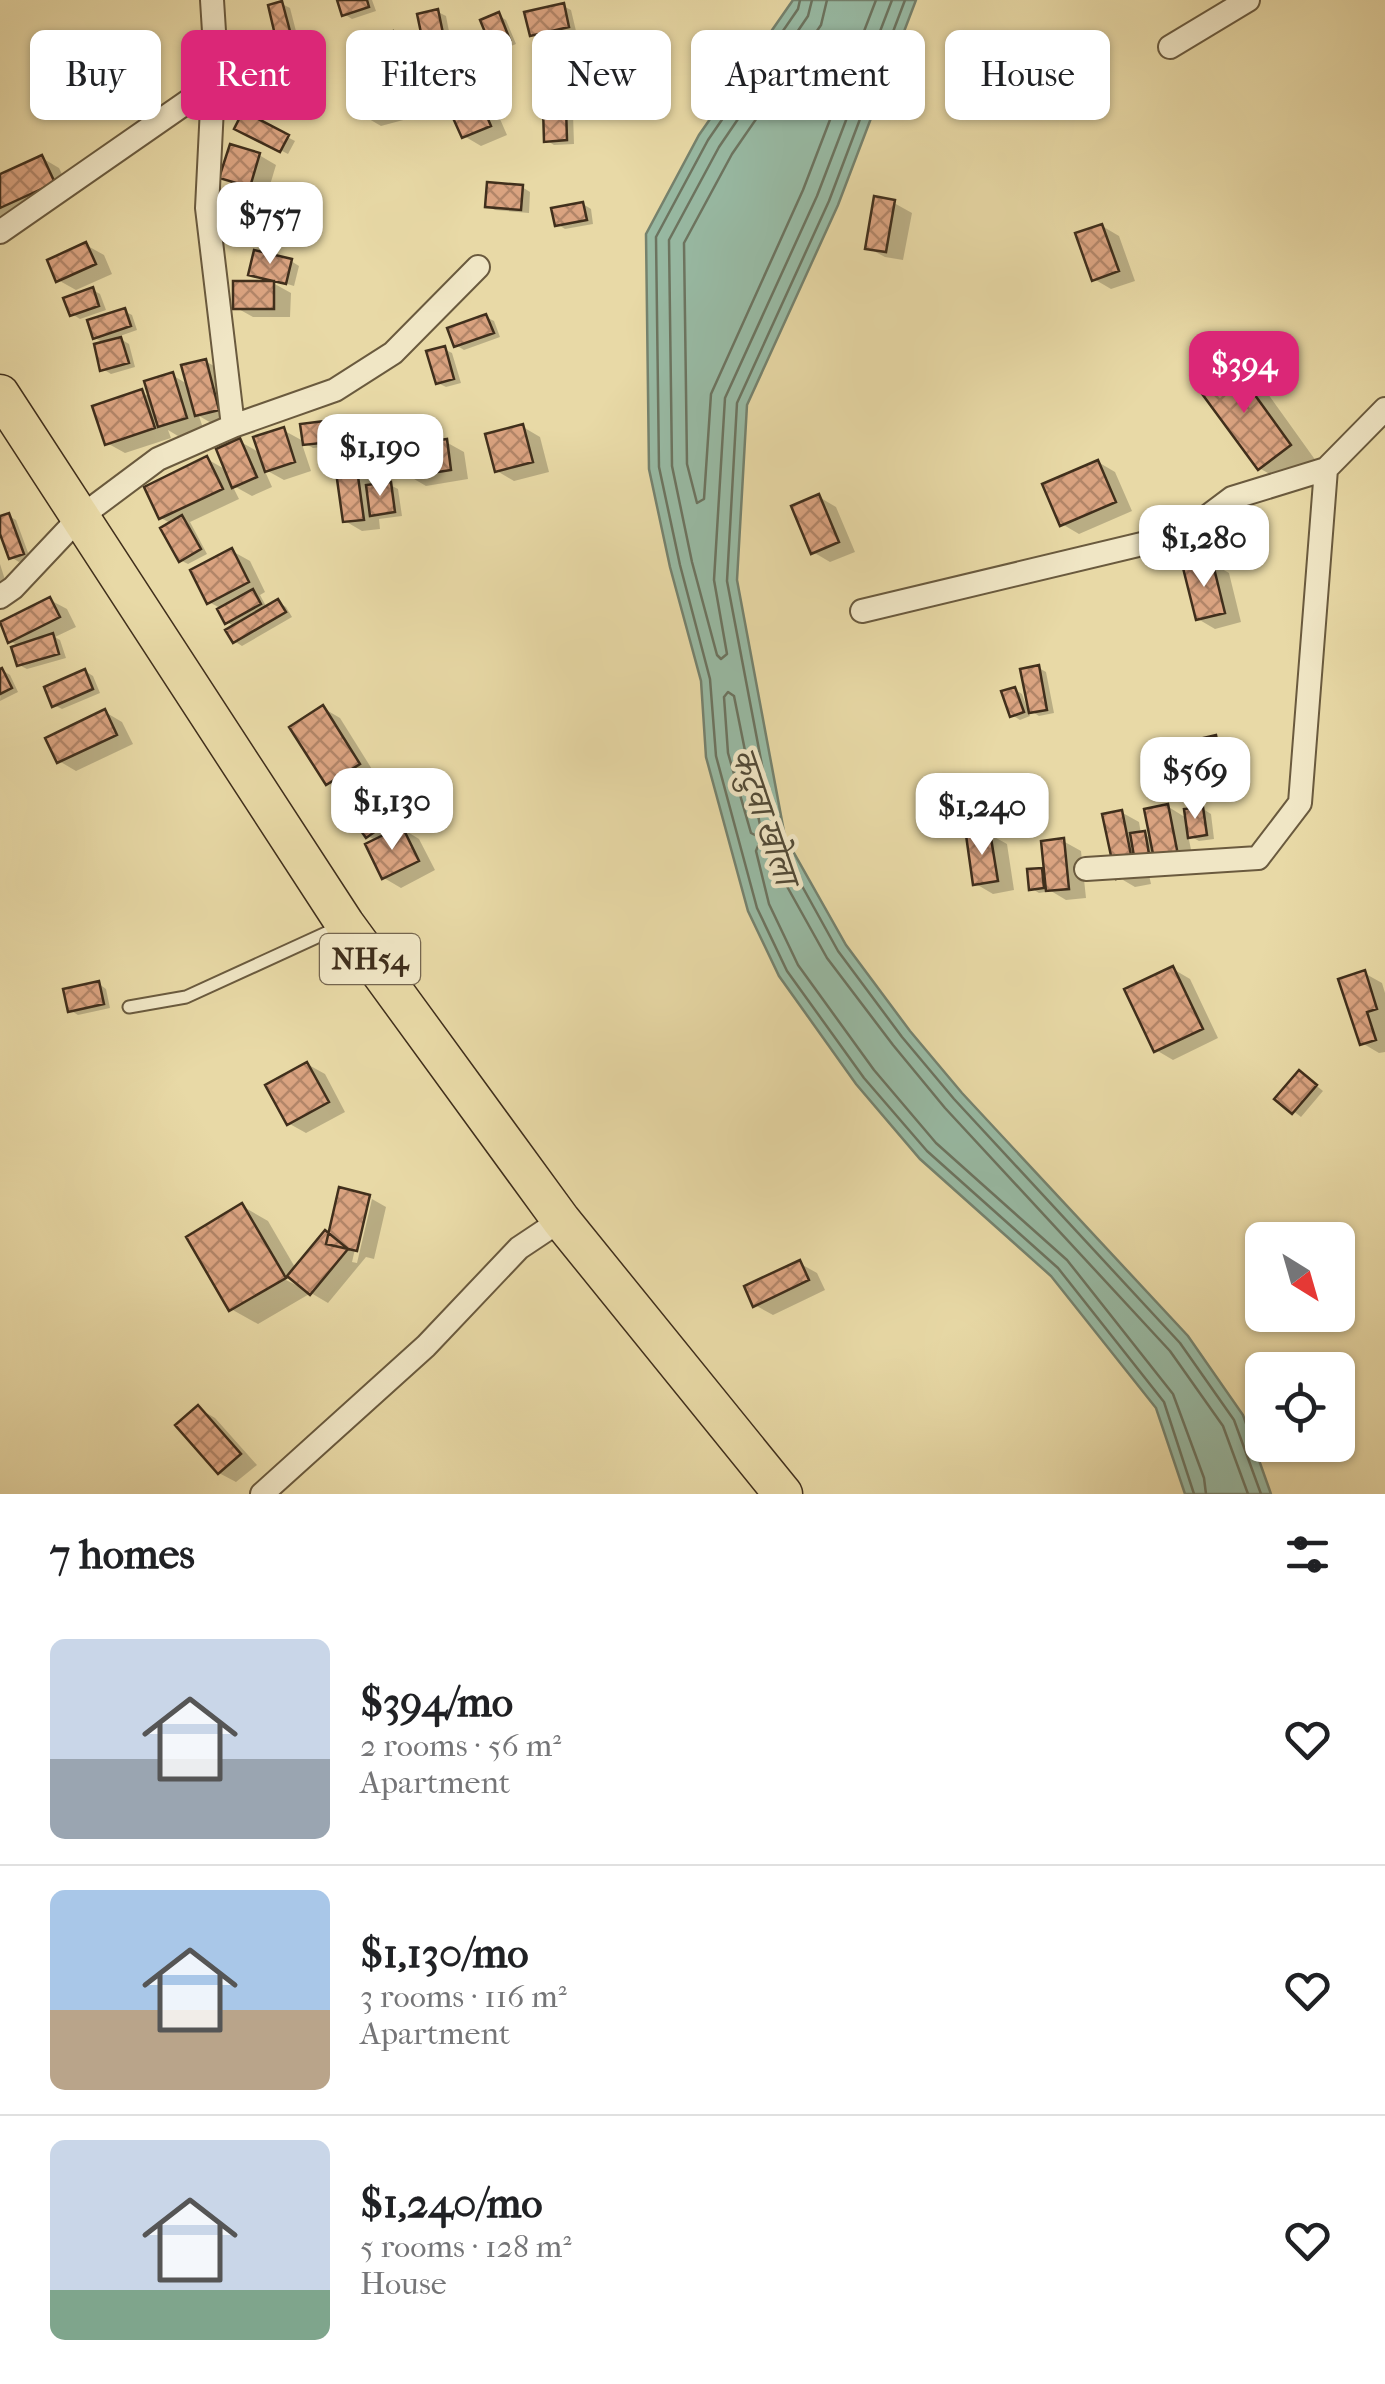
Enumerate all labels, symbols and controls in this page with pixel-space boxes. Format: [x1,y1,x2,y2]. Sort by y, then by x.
chip: Buy [30,30,161,120]
chip: Rent [181,30,326,120]
chip: Filters [346,30,512,120]
chip: New [532,30,671,120]
chip: Apartment [691,30,925,120]
chip: House [945,30,1110,120]
pin: $757 [211,182,329,267]
text: $757 [239,196,301,233]
pin: $394 [1185,331,1303,416]
text: $394 [1211,345,1277,382]
pin: $1,190 [299,414,461,499]
text: $1,190 [339,428,421,465]
pin: $1,280 [1123,505,1285,590]
text: $1,280 [1161,519,1247,556]
pin: $569 [1136,737,1254,822]
water label: कटुवा खोला [721,743,809,896]
text: $569 [1162,751,1228,788]
pin: $1,130 [311,768,473,853]
pin: $1,240 [901,773,1063,858]
text: $1,130 [353,782,431,819]
text: $1,240 [938,787,1026,824]
road number: NH54 [320,934,420,984]
north arrow [1245,1222,1355,1332]
map controls [1245,1222,1355,1462]
button: locate [1245,1352,1355,1462]
icon: filters [1280,1527,1335,1582]
text: 7 homes [50,1530,195,1579]
text: $394/mo [360,1678,513,1727]
icon: home [130,1679,250,1799]
icon: heart [1280,1712,1335,1767]
text: 2 rooms · 56 m² [360,1727,561,1764]
text: Apartment [360,1764,510,1801]
text: $1,130/mo [360,1929,528,1978]
icon: home [130,1930,250,2050]
icon: heart [1280,1963,1335,2018]
text: 3 rooms · 116 m² [360,1978,567,2015]
text: Apartment [360,2015,510,2052]
text: $1,240/mo [360,2179,543,2228]
icon: home [130,2180,250,2300]
icon: heart [1280,2213,1335,2268]
text: 5 rooms · 128 m² [360,2228,571,2265]
text: House [360,2265,447,2302]

